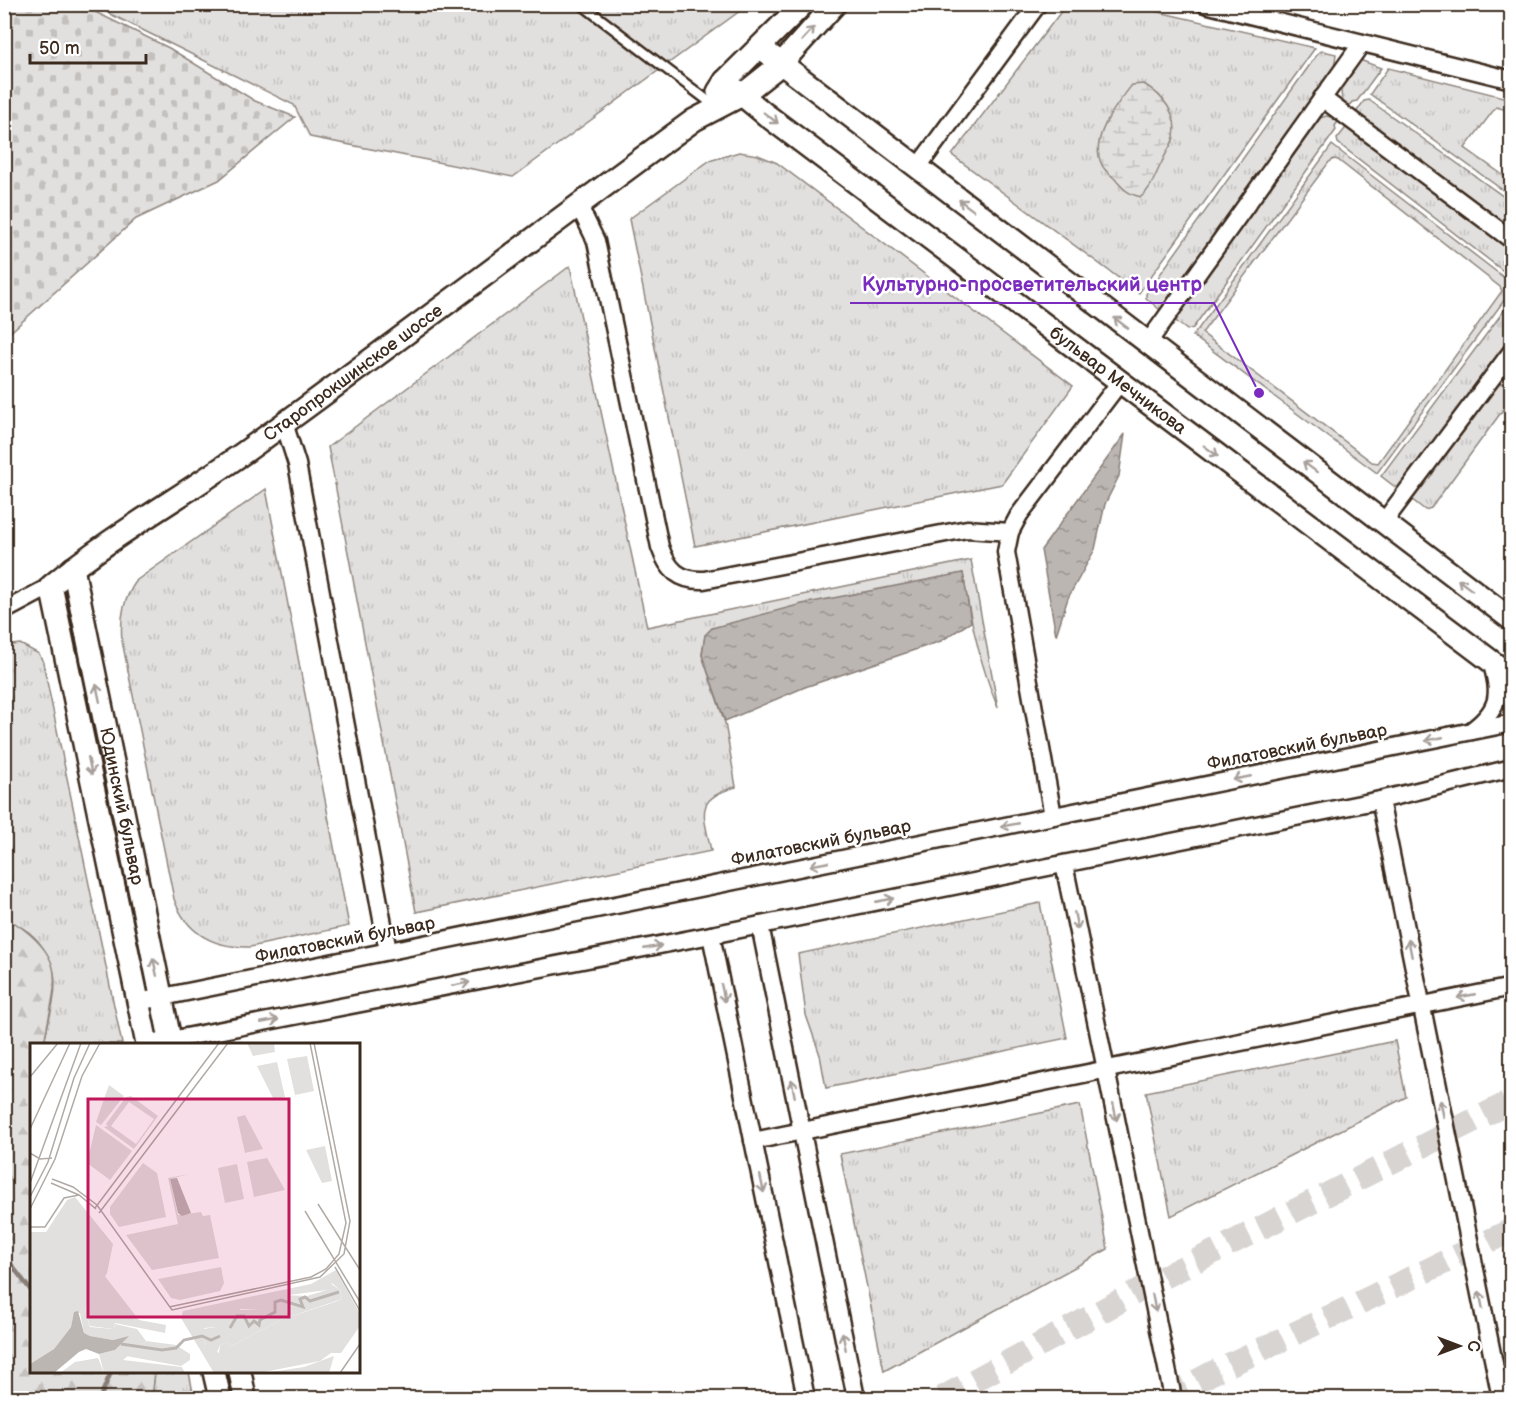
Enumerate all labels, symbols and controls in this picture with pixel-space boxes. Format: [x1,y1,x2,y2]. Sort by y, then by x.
scale bar [30,27,146,65]
one-way arrow [801,27,815,42]
text: 50 m [39,38,80,59]
one-way arrow [762,111,778,124]
one-way arrow [958,199,974,212]
callout: Культурно-просветительский центр [850,265,1214,303]
text: Культурно-просветительский центр [862,273,1202,297]
street label: Старопрокшинское шоссе [259,299,447,446]
one-way arrow [1113,317,1129,330]
street label: бульвар Мечникова [1046,322,1191,439]
one-way arrow [1203,444,1219,457]
one-way arrow [1302,460,1318,473]
one-way arrow [1457,578,1473,591]
one-way arrow [92,684,104,703]
street label: Филатовский бульвар [1205,719,1389,775]
street label: Юдинский бульвар [96,726,148,887]
one-way arrow [1424,734,1444,745]
one-way arrow [85,756,96,775]
one-way arrow [1233,773,1253,784]
street label: Филатовский бульвар [729,815,913,871]
one-way arrow [1001,820,1021,831]
one-way arrow [810,858,829,870]
one-way arrow [875,894,894,905]
one-way arrow [1071,911,1082,930]
street label: Филатовский бульвар [253,912,437,968]
one-way arrow [1404,938,1415,958]
one-way arrow [642,941,662,952]
one-way arrow [149,957,160,977]
one-way arrow [451,978,470,989]
one-way arrow [718,982,729,1002]
one-way arrow [1457,991,1477,1002]
one-way arrow [259,1015,279,1026]
inset map [30,1043,360,1373]
one-way arrow [787,1079,798,1099]
one-way arrow [1436,1100,1448,1119]
one-way arrow [1110,1102,1121,1121]
one-way arrow [757,1173,768,1193]
one-way arrow [1475,1291,1486,1310]
one-way arrow [1148,1294,1160,1313]
north arrow [1429,1316,1489,1376]
one-way arrow [838,1332,849,1351]
text: С [1463,1340,1482,1352]

